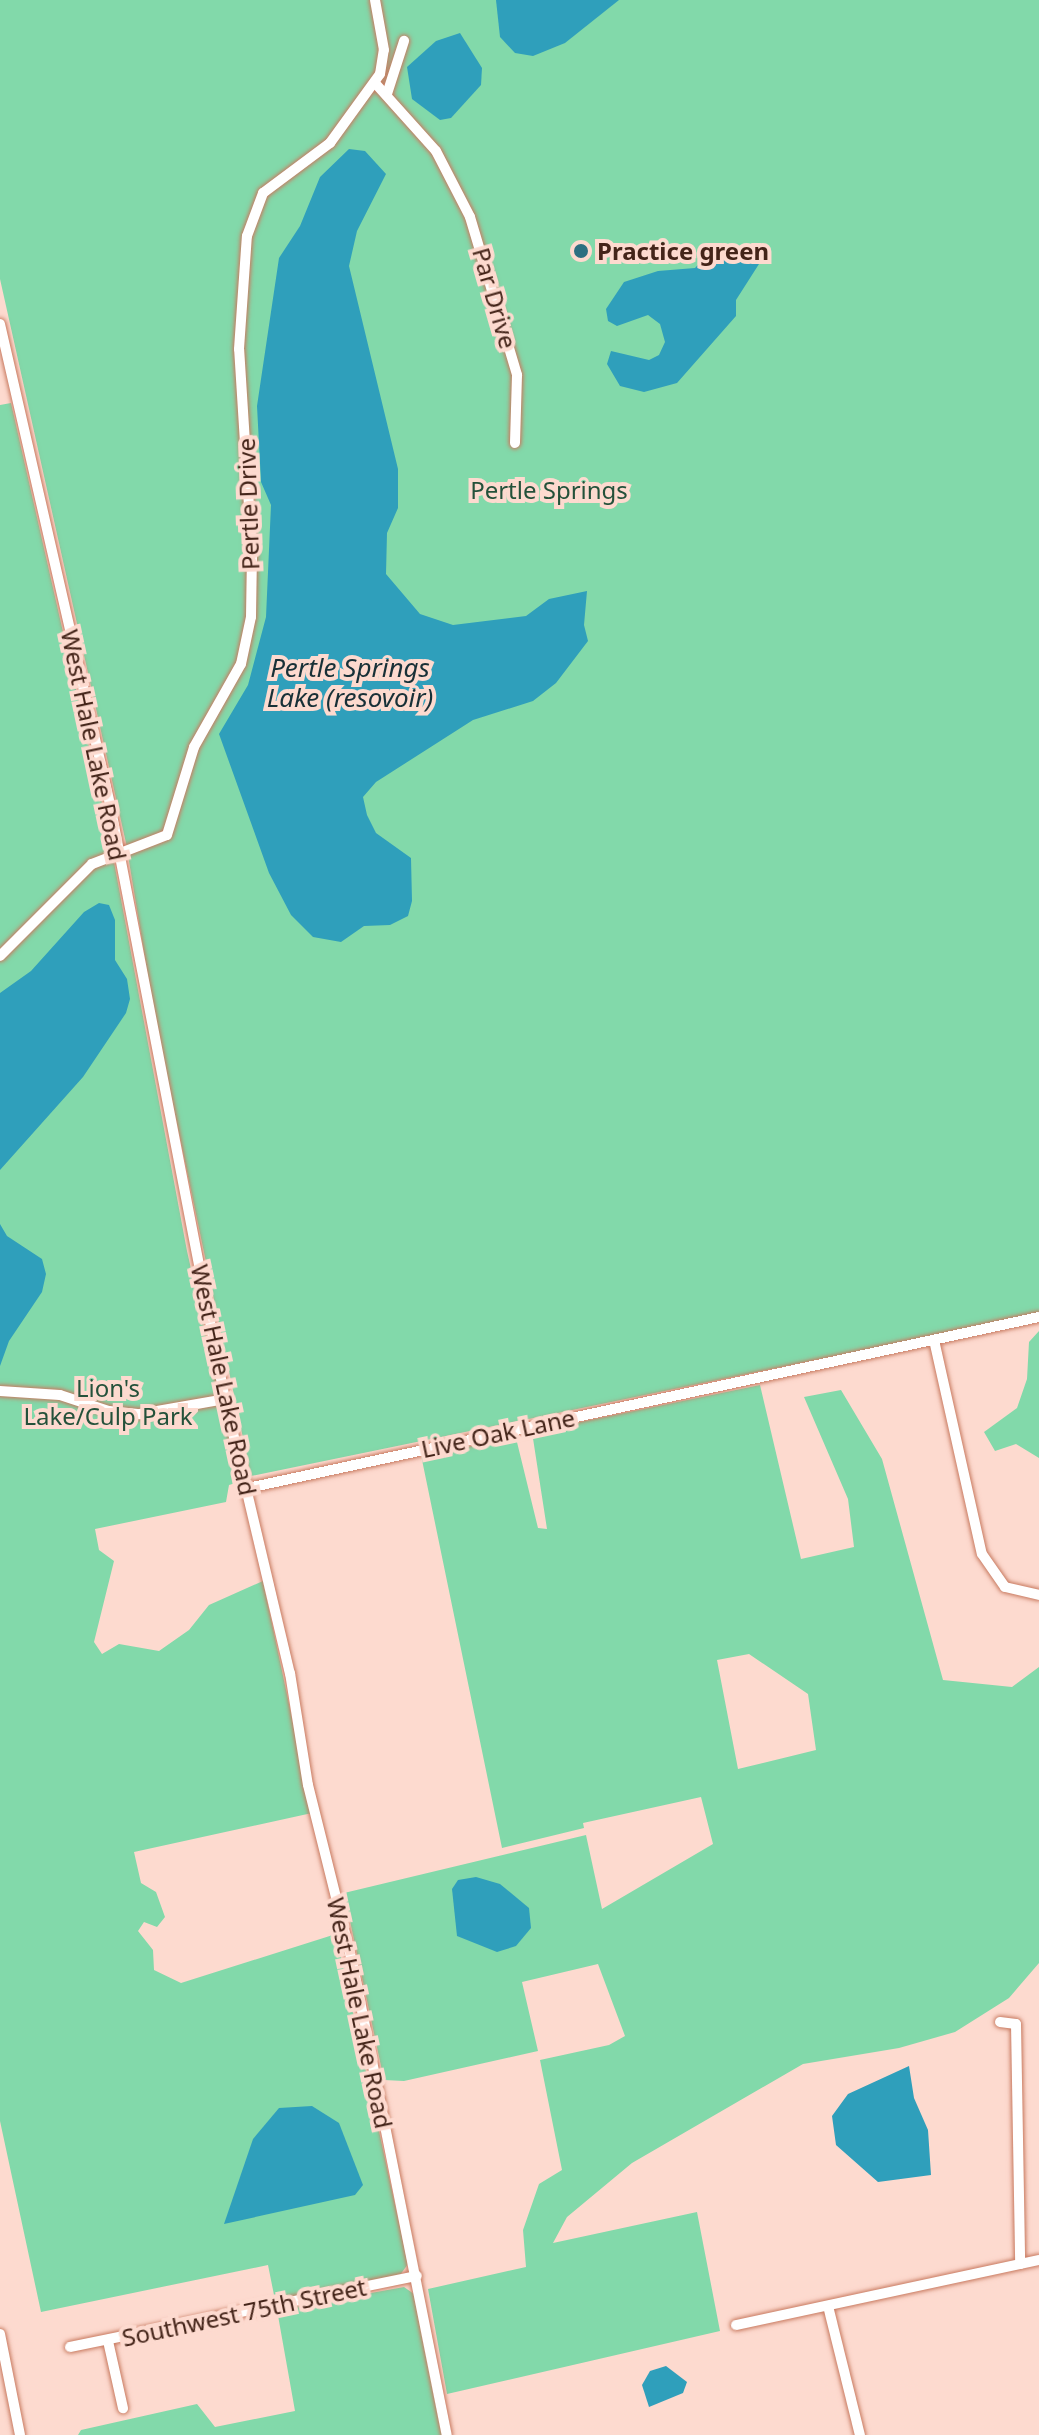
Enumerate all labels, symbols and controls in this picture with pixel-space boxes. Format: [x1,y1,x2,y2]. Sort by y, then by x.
place label: Practice green [597,237,769,265]
marker: Practice green [572,242,590,260]
street label: Par Drive [467,244,523,352]
street label: Pertle Drive [231,438,265,570]
park label: Pertle Springs [470,476,628,504]
street label: West Hale Lake Road [55,627,133,863]
water label: Pertle Springs Lake (resovoir) [267,652,433,714]
street label: West Hale Lake Road [185,1262,263,1498]
park label: Lion's Lake/Culp Park [23,1374,193,1430]
street label: Live Oak Lane [419,1403,577,1463]
street label: West Hale Lake Road [321,1895,399,2131]
street label: Southwest 75th Street [119,2272,369,2352]

